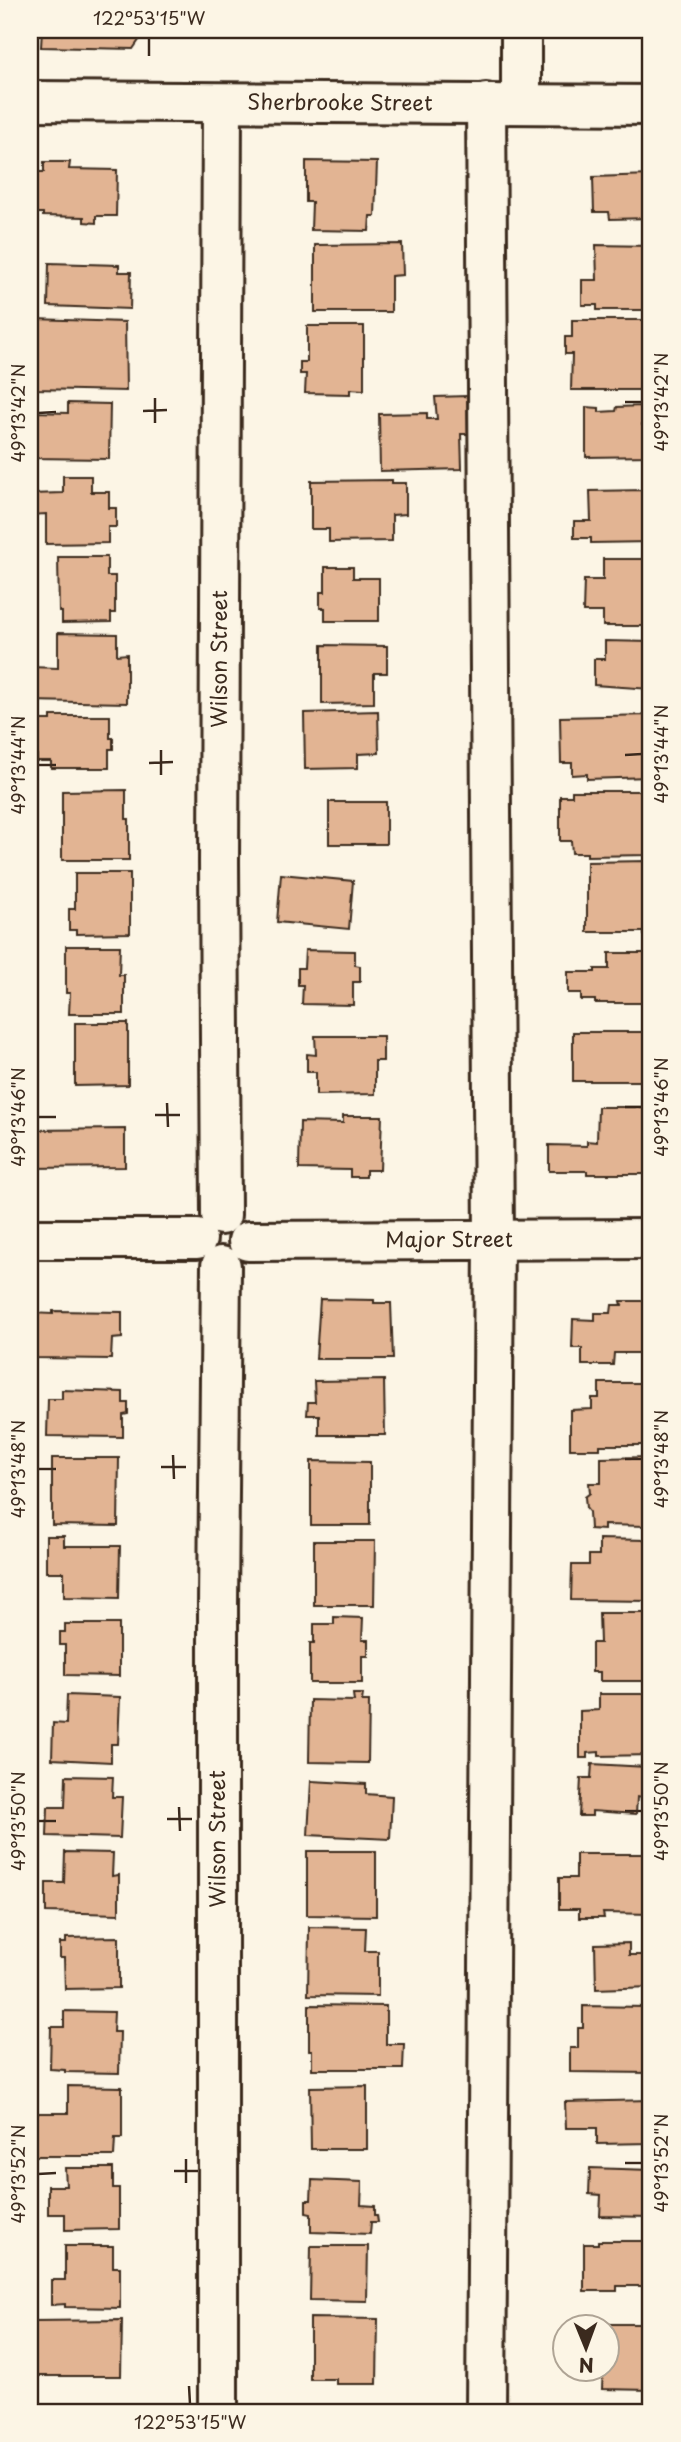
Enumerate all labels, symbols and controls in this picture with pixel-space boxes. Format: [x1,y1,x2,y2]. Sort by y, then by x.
text: 122°53'15"W [93,4,206,31]
street label: Sherbrooke Street [247,84,433,118]
text: 49°13'42"N [647,353,674,451]
text: 49°13'42"N [4,364,31,462]
street label: Wilson Street [202,590,234,728]
text: 49°13'44"N [647,705,674,803]
text: 49°13'44"N [4,716,31,814]
text: 49°13'46"N [647,1057,674,1157]
text: 49°13'46"N [4,1067,31,1167]
street label: Major Street [385,1222,513,1254]
text: 49°13'48"N [647,1410,674,1508]
text: 49°13'48"N [4,1420,31,1518]
text: 49°13'50"N [647,1761,674,1861]
street label: Wilson Street [200,1770,232,1908]
text: 49°13'50"N [4,1771,31,1871]
text: 49°13'52"N [647,2114,674,2212]
text: 49°13'52"N [4,2125,31,2223]
north arrow [552,2312,622,2382]
text: N [579,2352,594,2380]
text: 122°53'15"W [134,2408,247,2435]

